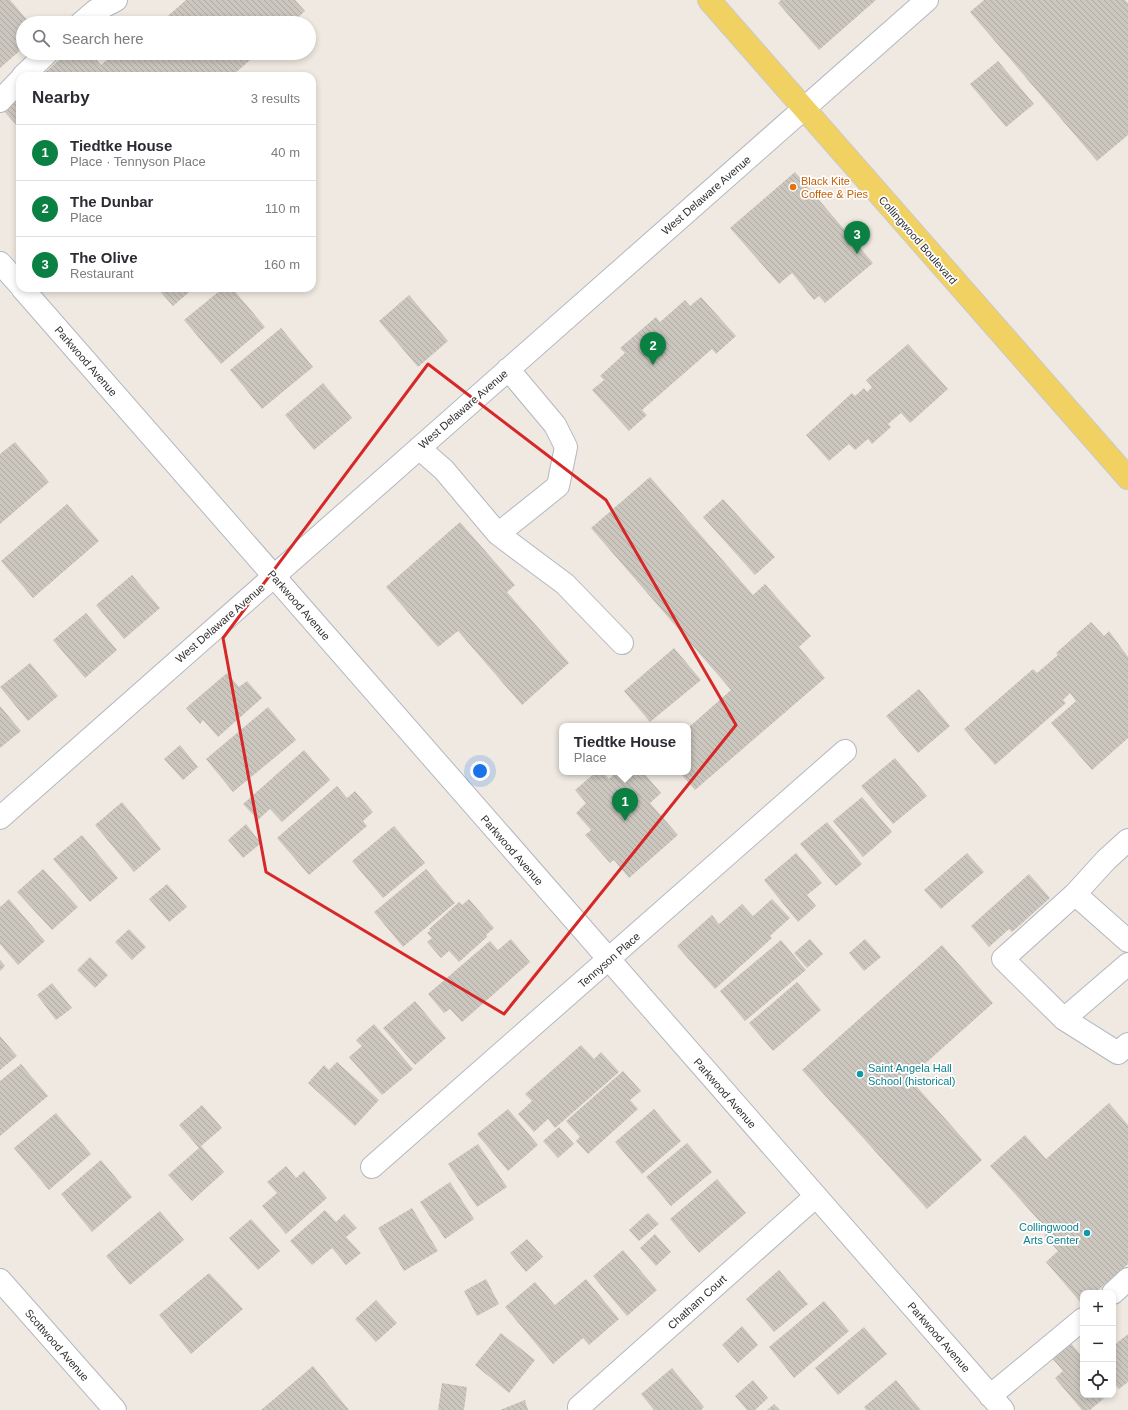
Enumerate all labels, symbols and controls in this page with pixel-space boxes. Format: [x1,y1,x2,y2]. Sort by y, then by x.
search box [16,16,316,60]
icon: search [30,27,52,49]
text: Search here [62,30,144,47]
text: Nearby [32,88,90,107]
text: 3 results [251,91,300,106]
text: Tiedtke House [70,137,172,154]
text: 1 [41,145,49,160]
text: 40 m [271,145,300,160]
street label: West Delaware Avenue [659,153,753,237]
text: Place · Tennyson Place [70,154,206,169]
place label: Black Kite Coffee & Pies [801,175,869,200]
marker: Black Kite Coffee & Pies [788,182,798,192]
text: The Dunbar [70,193,153,210]
street label: Collingwood Boulevard [877,194,959,286]
text: 2 [41,201,49,216]
text: 110 m [265,201,300,216]
text: Place [70,210,103,225]
pin: 3 [844,221,870,254]
text: The Olive [70,249,138,266]
text: 3 [41,257,49,272]
text: 160 m [264,257,300,272]
text: Restaurant [70,266,134,281]
street label: Parkwood Avenue [52,324,120,398]
pin: 2 [640,332,666,365]
street label: West Delaware Avenue [416,367,510,451]
street label: Parkwood Avenue [265,568,333,642]
street label: West Delaware Avenue [173,581,267,665]
popup [559,723,691,775]
text: Tiedtke House [574,733,676,750]
text: Place [574,750,606,765]
your location [470,761,490,781]
pin: 1 [612,788,638,821]
street label: Parkwood Avenue [478,813,546,887]
street label: Tennyson Place [576,930,642,990]
street label: Parkwood Avenue [691,1056,759,1130]
place label: Saint Angela Hall School (historical) [868,1062,955,1087]
marker: Saint Angela Hall School (historical) [855,1069,865,1079]
place label: Collingwood Arts Center [1019,1221,1079,1246]
marker: Collingwood Arts Center [1082,1228,1092,1238]
street label: Chatham Court [665,1273,729,1331]
map controls [1080,1290,1116,1398]
button: + [1080,1290,1116,1326]
street label: Parkwood Avenue [905,1300,973,1374]
street label: Scottwood Avenue [23,1307,91,1383]
button: − [1080,1326,1116,1362]
button: locate [1080,1362,1116,1398]

